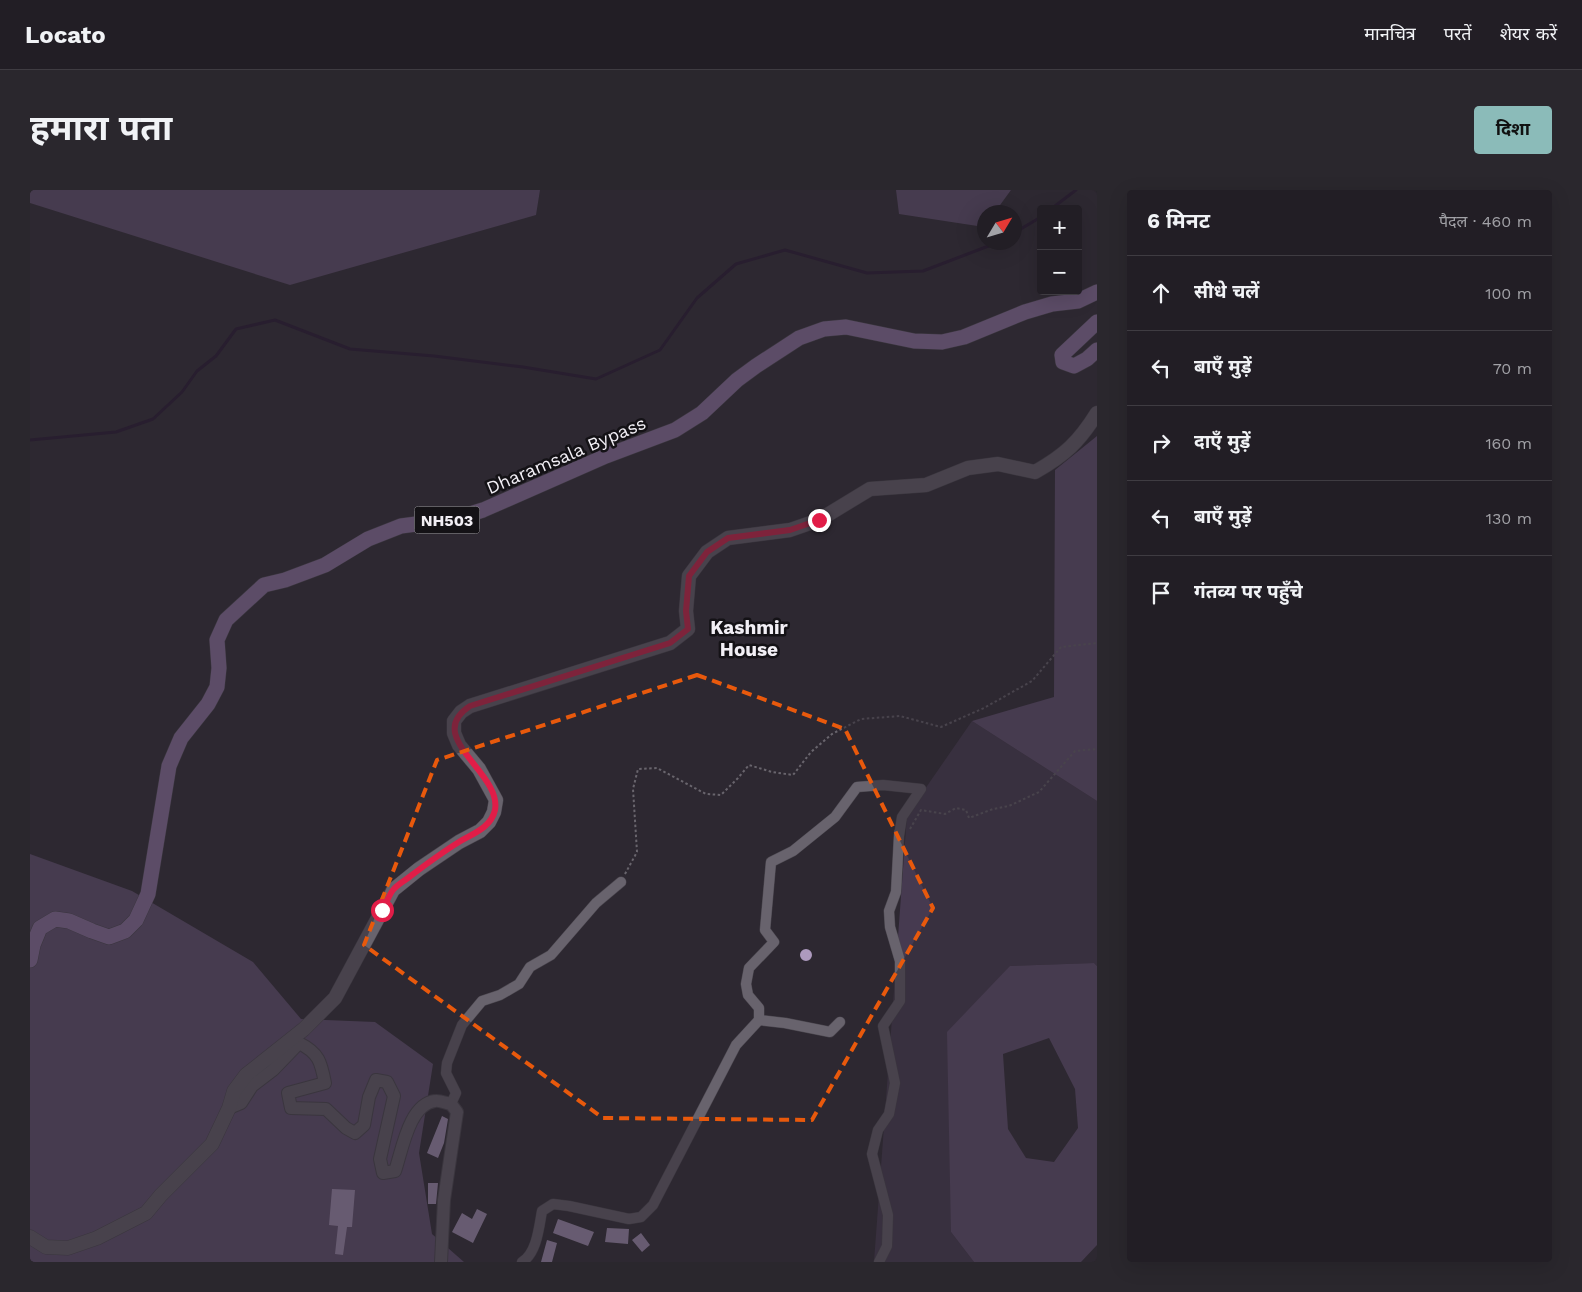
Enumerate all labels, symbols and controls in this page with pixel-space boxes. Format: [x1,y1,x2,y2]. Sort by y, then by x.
text: Locato [25,21,106,49]
text: मानचित्र [1364,23,1416,44]
text: परतें [1444,23,1472,44]
text: शेयर करें [1500,23,1557,44]
button: दिशा [1474,106,1552,154]
text: हमारा पता [30,107,172,149]
north arrow [977,205,1022,250]
map controls [1037,205,1082,295]
button: + [1037,205,1082,250]
text: 6 मिनट [1147,208,1210,233]
text: पैदल · 460 m [1439,212,1532,231]
button: − [1037,250,1082,295]
icon: ahead [1147,279,1175,307]
text: सीधे चलें [1194,280,1259,303]
text: 100 m [1485,284,1532,303]
icon: left [1147,354,1175,382]
text: बाएँ मुड़ें [1194,355,1252,378]
text: 70 m [1493,359,1532,378]
street label: Dharamsala Bypass [483,412,649,498]
icon: right [1147,429,1175,457]
text: दाएँ मुड़ें [1194,430,1250,453]
text: 160 m [1485,434,1532,453]
icon: left [1147,504,1175,532]
text: बाएँ मुड़ें [1194,505,1252,528]
road number: NH503 [414,506,480,534]
route end [808,509,831,532]
text: 130 m [1486,509,1532,528]
icon: arrive [1147,579,1175,607]
text: गंतव्य पर पहुँचे [1194,580,1303,603]
district label: Kashmir House [710,616,789,661]
route start [371,899,394,922]

